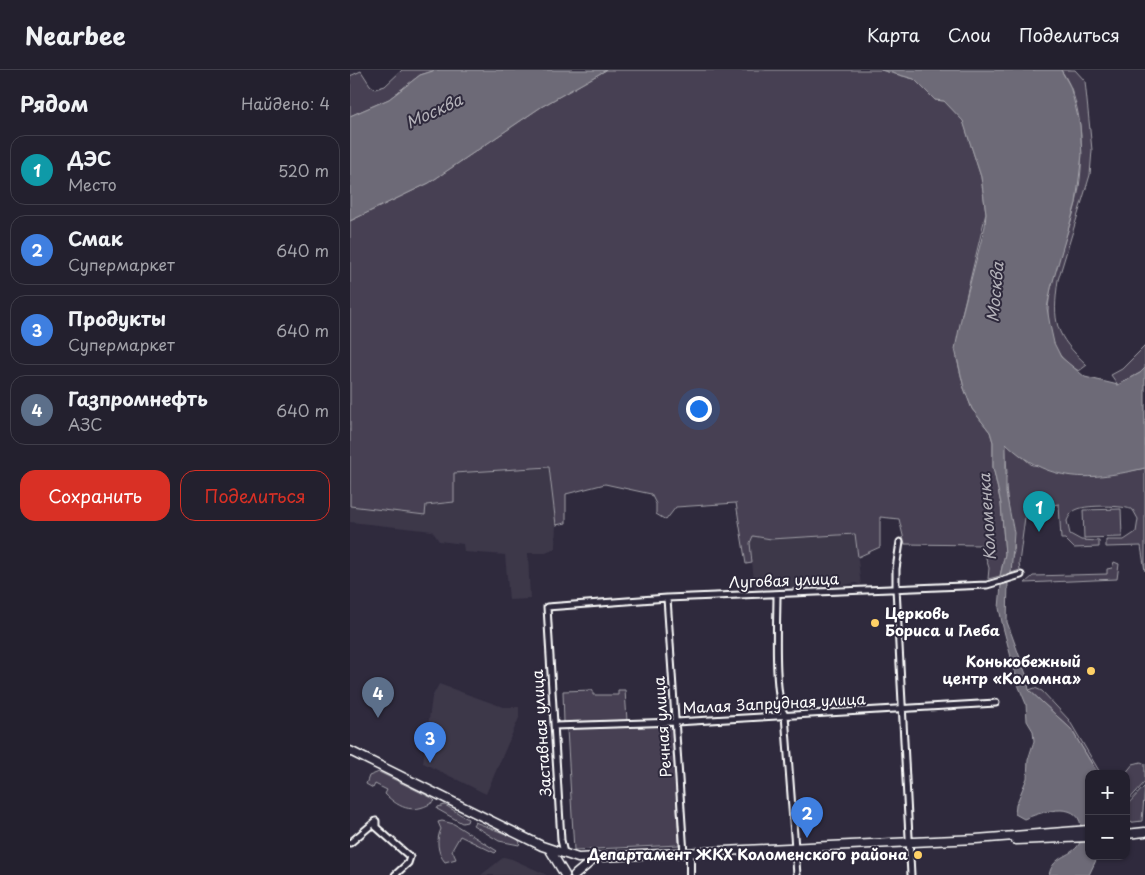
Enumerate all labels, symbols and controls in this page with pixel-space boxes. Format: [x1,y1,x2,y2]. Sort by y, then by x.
text: Nearbee [25,17,126,53]
text: Карта [867,21,920,48]
text: Слои [948,21,991,48]
text: Поделиться [1019,21,1120,48]
water label: Москва [401,86,467,134]
text: Рядом [20,87,88,119]
text: Найдено: 4 [241,91,330,115]
text: ДЭС [68,144,111,172]
text: 1 [33,158,41,182]
text: 520 m [278,158,329,182]
text: Место [68,172,117,196]
text: Смак [68,224,123,252]
text: 2 [31,238,43,262]
text: 640 m [276,238,329,262]
text: Супермаркет [68,252,175,276]
water label: Москва [979,260,1009,323]
text: Продукты [68,304,166,332]
text: 3 [32,318,42,342]
text: 640 m [276,318,329,342]
text: Супермаркет [68,332,175,356]
text: Газпромнефть [68,384,208,412]
your location [686,396,712,422]
text: 4 [32,398,42,422]
text: 640 m [276,398,329,422]
text: АЗС [68,412,103,436]
button: Сохранить [20,470,170,521]
button: Поделиться [180,470,330,521]
water label: Коломенка [971,472,1001,561]
pin: 1 [1023,491,1055,532]
street label: Луговая улица [728,566,840,593]
place label: Церковь Бориса и Глеба [885,601,1000,641]
marker: Церковь Бориса и Глеба [869,617,881,629]
place label: Конькобежный центр «Коломна» [942,649,1081,689]
marker: Конькобежный центр «Коломна» [1085,665,1097,677]
street label: Заставная улица [525,668,556,798]
street label: Речная улица [646,675,677,778]
pin: 4 [362,677,394,718]
street label: Малая Запрудная улица [682,686,867,719]
pin: 3 [414,722,446,763]
map controls [1085,770,1130,860]
button: + [1085,770,1130,815]
pin: 2 [791,797,823,838]
button: − [1085,815,1130,860]
place label: Департамент ЖКХ Коломенского района [587,842,908,865]
marker: Департамент ЖКХ Коломенского района [912,849,924,861]

